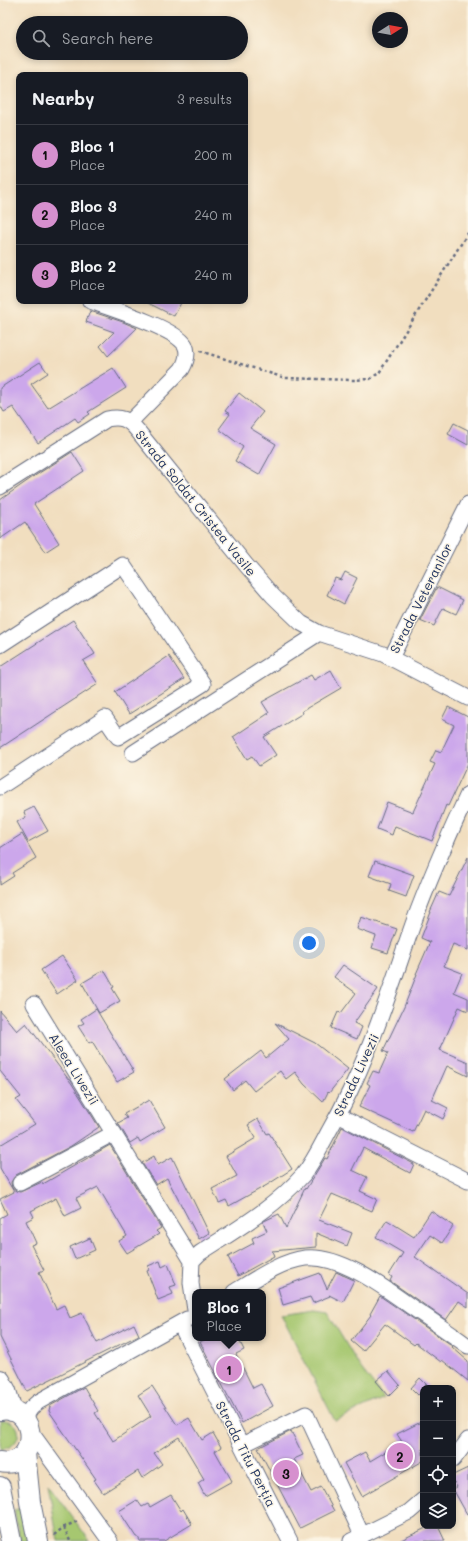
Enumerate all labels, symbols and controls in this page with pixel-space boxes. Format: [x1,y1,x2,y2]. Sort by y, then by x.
north arrow [372,12,408,48]
search box [16,16,248,60]
icon: search [30,27,52,49]
text: Search here [62,28,153,48]
text: Nearby [32,87,94,109]
text: 3 results [177,90,232,107]
text: Bloc 1 [70,136,114,156]
text: 1 [42,146,48,163]
text: 200 m [194,146,232,163]
text: Place [70,156,105,173]
text: Bloc 3 [70,196,117,216]
text: 2 [41,206,49,223]
text: 240 m [195,206,232,223]
text: Place [70,216,105,233]
text: Bloc 2 [70,256,116,276]
text: 3 [41,266,49,283]
text: 240 m [195,266,232,283]
text: Place [70,276,105,293]
street label: Strada Soldat Cristea Vasile [132,426,261,579]
street label: Strada Veteranilor [385,540,456,656]
your location [299,933,319,953]
street label: Aleea Livezii [46,1030,103,1108]
street label: Strada Livezii [329,1031,382,1119]
popup [192,1289,266,1341]
text: Bloc 1 [207,1297,251,1317]
text: Place [207,1317,242,1334]
pin: 1 [216,1354,242,1384]
map controls [420,1385,456,1529]
button: + [420,1385,456,1421]
street label: Strada Titu Perția [211,1398,281,1510]
button: − [420,1421,456,1457]
pin: 2 [387,1441,413,1471]
button: locate [420,1457,456,1493]
pin: 3 [273,1458,299,1488]
button: layers [420,1493,456,1529]

